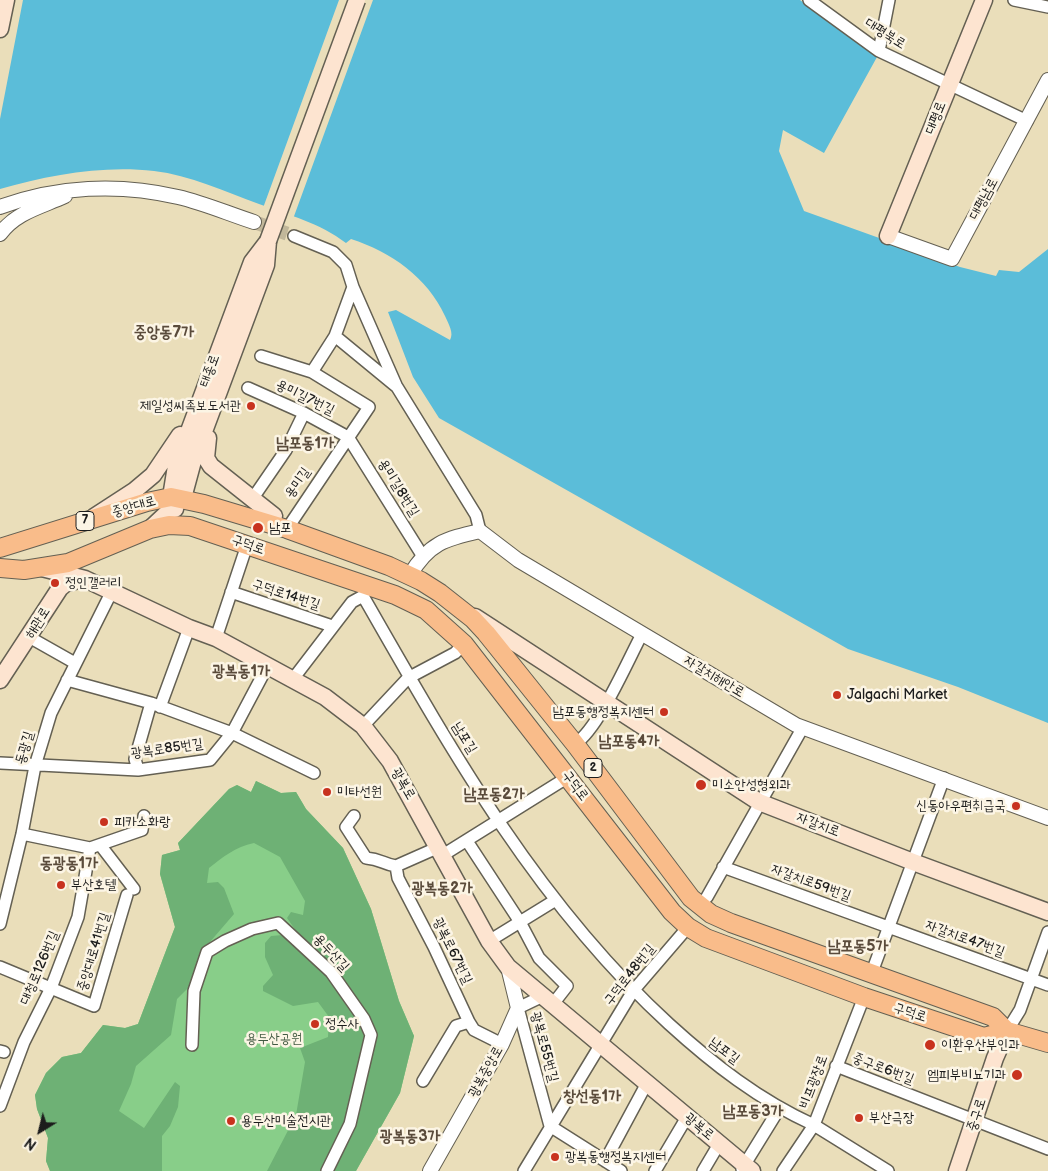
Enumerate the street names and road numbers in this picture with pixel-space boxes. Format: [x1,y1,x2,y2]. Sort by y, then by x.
street label: 대평북로 [861,15,909,53]
street label: 대평로 [922,99,950,137]
street label: 대평남로 [966,175,1002,223]
street label: 태종로 [196,352,224,390]
street label: 용미길7번길 [273,377,337,419]
street label: 용미길8번길 [374,456,422,520]
street label: 용미길 [281,464,315,502]
street label: 중앙대로 [110,493,158,521]
road number: 7 [76,512,94,530]
street label: 구덕로 [229,532,267,558]
street label: 구덕로14번길 [250,576,322,614]
street label: 해관로 [22,604,54,642]
street label: 자갈치해안로 [681,652,747,702]
street label: 남포길 [448,719,480,757]
street label: 동광길 [12,729,38,767]
street label: 광복로85번길 [130,736,204,762]
road number: 2 [584,758,602,778]
street label: 광복로 [387,765,419,803]
street label: 구덕로 [558,767,592,805]
street label: 자갈치로 [794,809,842,841]
street label: 자갈치로59번길 [769,861,853,905]
street label: 중앙대로41번길 [74,911,114,993]
street label: 광복로67번길 [429,915,475,987]
street label: 자갈치로47번길 [923,917,1007,961]
street label: 대청로126번길 [17,929,63,1007]
street label: 용두산길 [309,931,353,975]
street label: 구덕로48번길 [601,941,659,1009]
street label: 구덕로 [891,1000,929,1026]
street label: 광복로55번길 [527,1010,561,1084]
street label: 남포길 [705,1034,743,1068]
street label: 광복중앙로 [465,1043,507,1101]
street label: 중구로6번길 [850,1050,916,1088]
street label: 비프광장로 [796,1053,832,1111]
street label: 중구로 [964,1096,990,1134]
street label: 광복로 [681,1110,717,1144]

